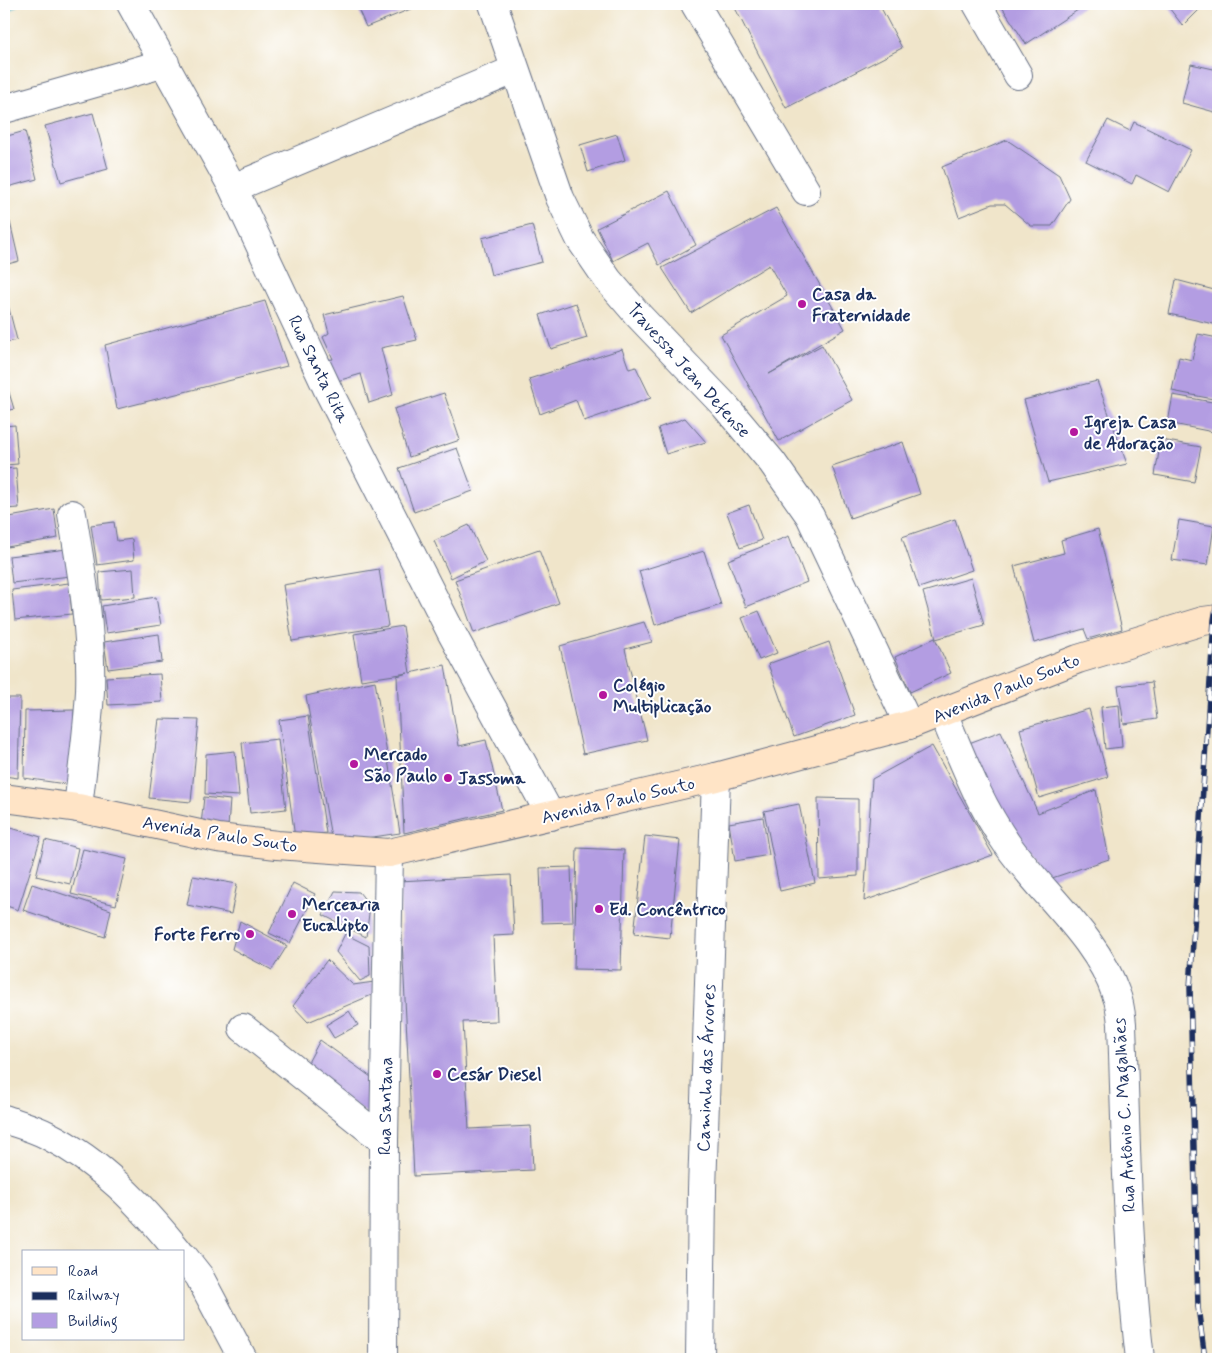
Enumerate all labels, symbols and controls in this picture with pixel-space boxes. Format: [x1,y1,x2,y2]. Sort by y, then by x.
place label: Casa da Fraternidade [812,283,911,328]
street label: Travessa Jean Defense [621,298,756,444]
marker: Casa da Fraternidade [796,298,808,310]
street label: Rua Santa Rita [282,312,355,427]
place label: Igreja Casa de Adoração [1084,411,1177,456]
marker: Igreja Casa de Adoração [1068,426,1080,438]
street label: Avenida Paulo Souto [929,648,1083,729]
place label: Colégio Multiplicação [613,674,712,719]
marker: Colégio Multiplicação [597,689,609,701]
place label: Mercado São Paulo [364,743,438,788]
marker: Mercado São Paulo [348,758,360,770]
place label: Jassoma [458,767,527,791]
marker: Jassoma [442,772,454,784]
street label: Avenida Paulo Souto [539,772,697,830]
street label: Avenida Paulo Souto [141,811,299,859]
place label: Mercearia Eucalipto [302,893,380,938]
place label: Ed. Concêntrico [609,898,726,922]
marker: Ed. Concêntrico [593,903,605,915]
marker: Mercearia Eucalipto [286,908,298,920]
place label: Forte Ferro [154,923,241,947]
marker: Forte Ferro [244,928,256,940]
street label: Caminho das Árvores [692,983,722,1153]
street label: Rua Antônio C. Magalhães [1108,1017,1144,1213]
street label: Rua Santana [373,1057,399,1155]
place label: Cesár Diesel [447,1063,542,1087]
marker: Cesár Diesel [431,1068,443,1080]
legend [22,1250,185,1340]
text: Road [68,1262,98,1282]
text: Railway [68,1286,120,1306]
text: Building [68,1312,118,1333]

